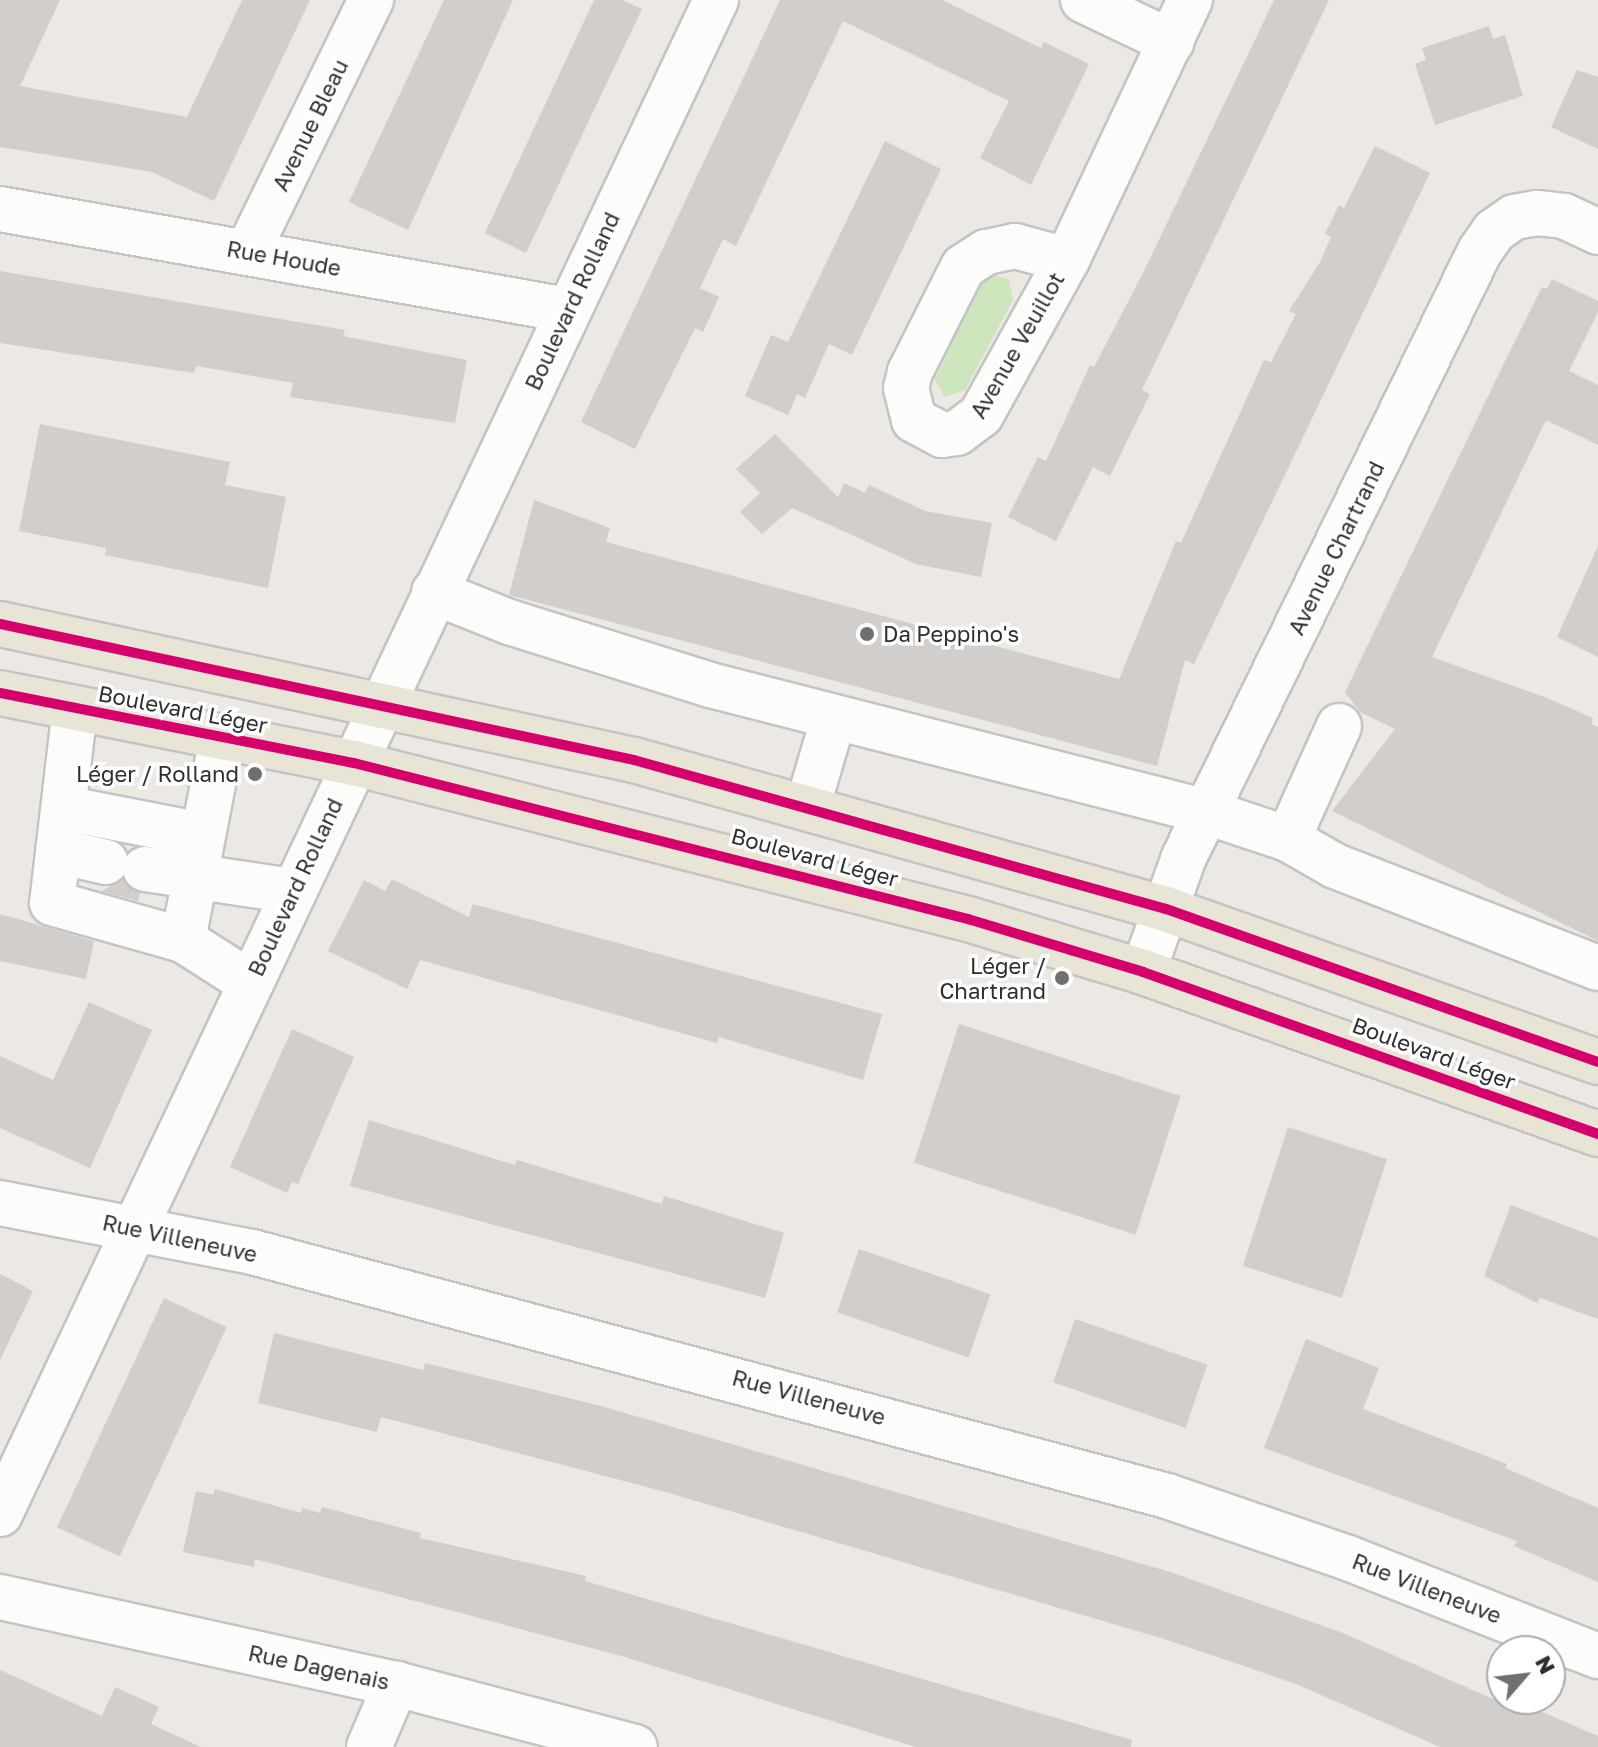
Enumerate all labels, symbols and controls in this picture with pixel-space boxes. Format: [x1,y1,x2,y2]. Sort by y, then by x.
street label: Avenue Bleau [267,55,353,195]
street label: Boulevard Rolland [519,208,625,394]
street label: Rue Houde [225,235,343,281]
street label: Avenue Veuillot [964,267,1070,423]
street label: Avenue Chartrand [1283,457,1389,639]
place label: Da Peppino's [883,621,1019,647]
marker: Da Peppino's [858,625,876,643]
street label: Boulevard Léger [96,680,270,738]
place label: Léger / Rolland [76,761,239,787]
marker: Léger / Rolland [246,765,264,783]
street label: Boulevard Rolland [242,794,348,980]
street label: Boulevard Léger [729,822,901,892]
place label: Léger / Chartrand [939,952,1046,1004]
marker: Léger / Chartrand [1053,969,1071,987]
street label: Boulevard Léger [1349,1011,1519,1095]
street label: Rue Villeneuve [100,1209,260,1267]
street label: Rue Villeneuve [729,1364,889,1430]
street label: Rue Villeneuve [1349,1547,1505,1629]
north arrow [1486,1635,1566,1715]
street label: Rue Dagenais [246,1639,392,1695]
text: N [1530,1651,1562,1678]

